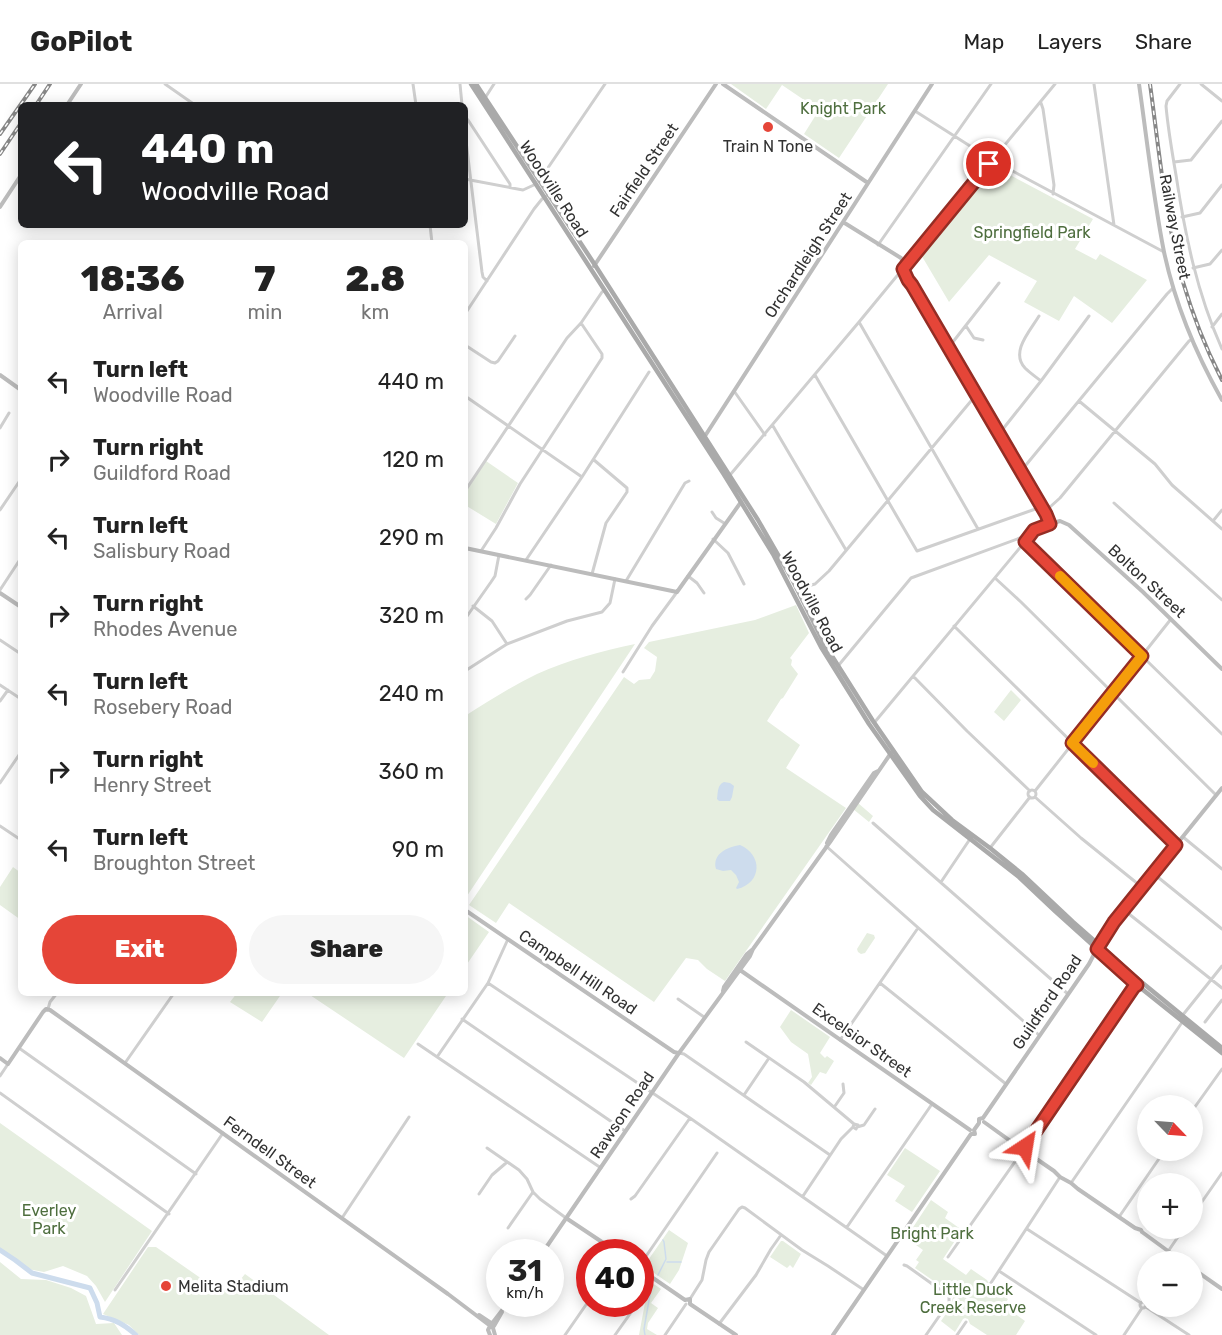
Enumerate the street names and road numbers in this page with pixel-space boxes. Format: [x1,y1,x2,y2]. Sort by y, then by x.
street label: Fairfield Street [606,120,682,220]
street label: Woodville Road [516,137,592,241]
street label: Railway Street [1155,173,1195,281]
street label: Orchardleigh Street [760,189,856,321]
street label: Bolton Street [1104,540,1190,622]
street label: Woodville Road [777,548,847,656]
street label: Campbell Hill Road [515,925,641,1019]
street label: Guildford Road [1008,951,1086,1053]
street label: Excelsior Street [809,999,915,1081]
street label: Rawson Road [586,1068,658,1162]
street label: Ferndell Street [220,1112,320,1192]

